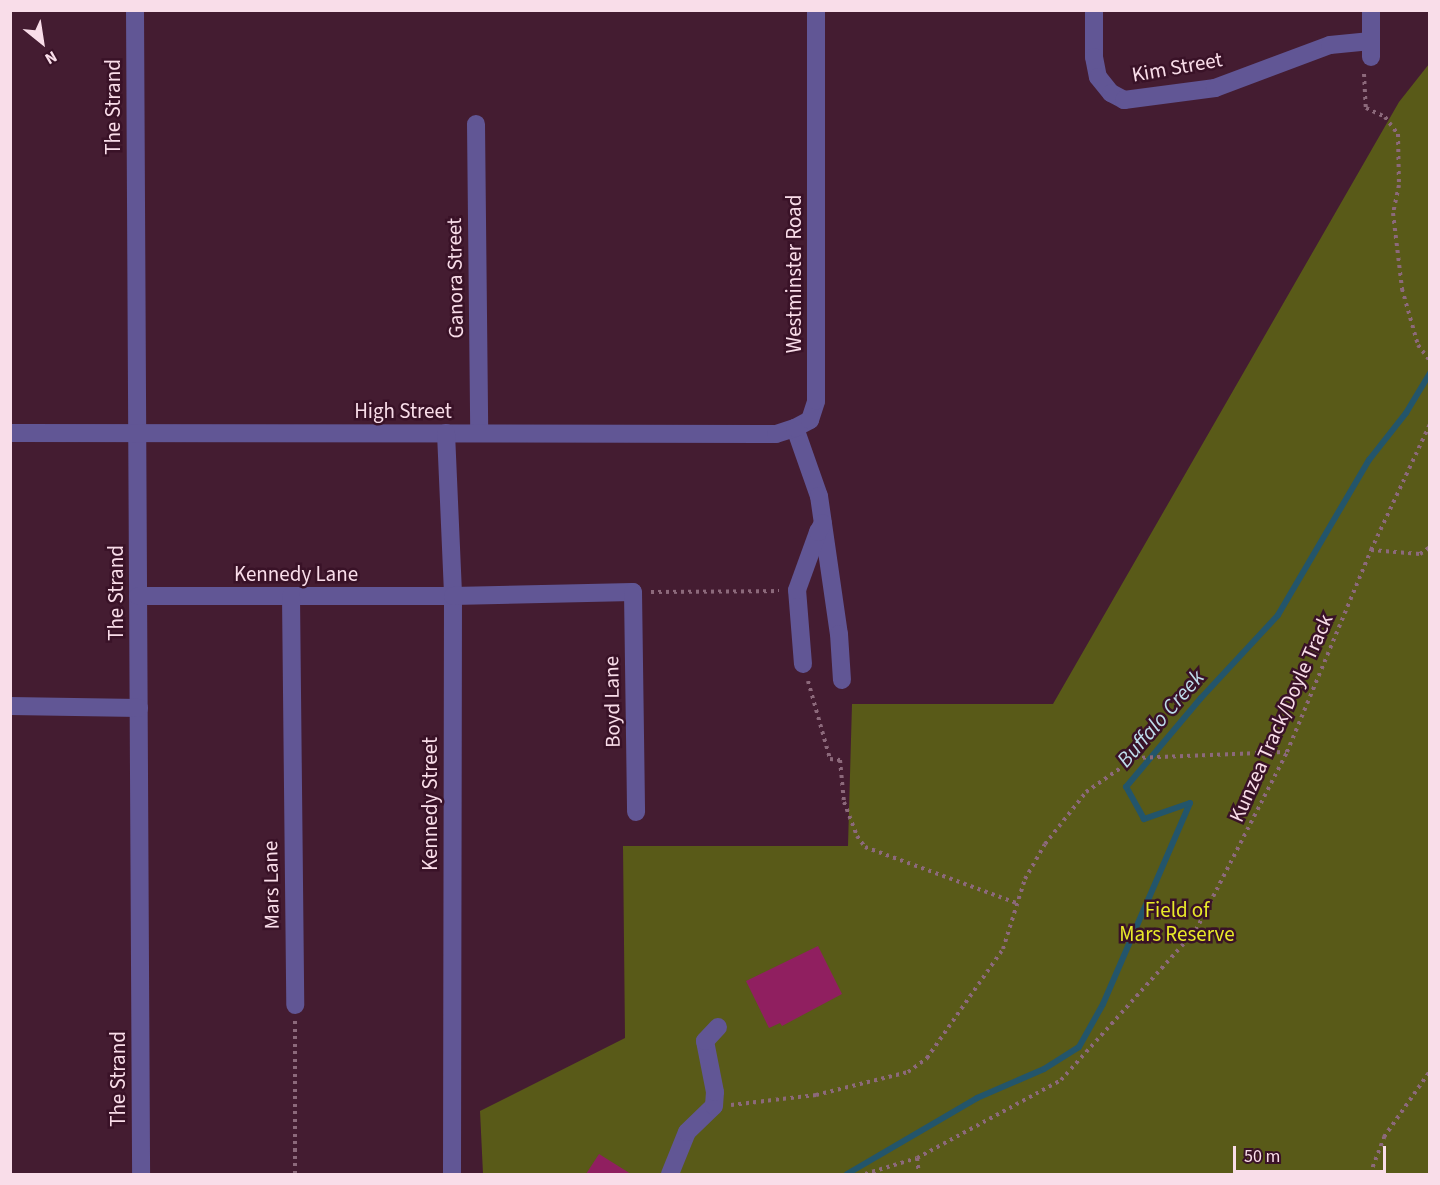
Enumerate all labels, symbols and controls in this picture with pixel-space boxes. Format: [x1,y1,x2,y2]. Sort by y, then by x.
north arrow [12,12,72,72]
text: N [41,45,61,70]
street label: Kim Street [1130,47,1224,87]
street label: The Strand [100,59,126,155]
street label: Westminster Road [781,195,807,353]
street label: Ganora Street [441,217,469,339]
street label: High Street [354,398,452,424]
street label: The Strand [103,545,129,641]
street label: Kennedy Lane [234,561,358,587]
street label: Kunzea Track/Doyle Track [1224,610,1338,826]
street label: Boyd Lane [599,656,625,748]
water label: Buffalo Creek [1112,665,1210,773]
street label: Kennedy Street [417,737,443,871]
street label: Mars Lane [258,840,284,930]
park label: Field of Mars Reserve [1119,897,1235,947]
street label: The Strand [105,1031,131,1127]
scale bar [1236,1134,1389,1172]
text: 50 m [1244,1144,1280,1169]

